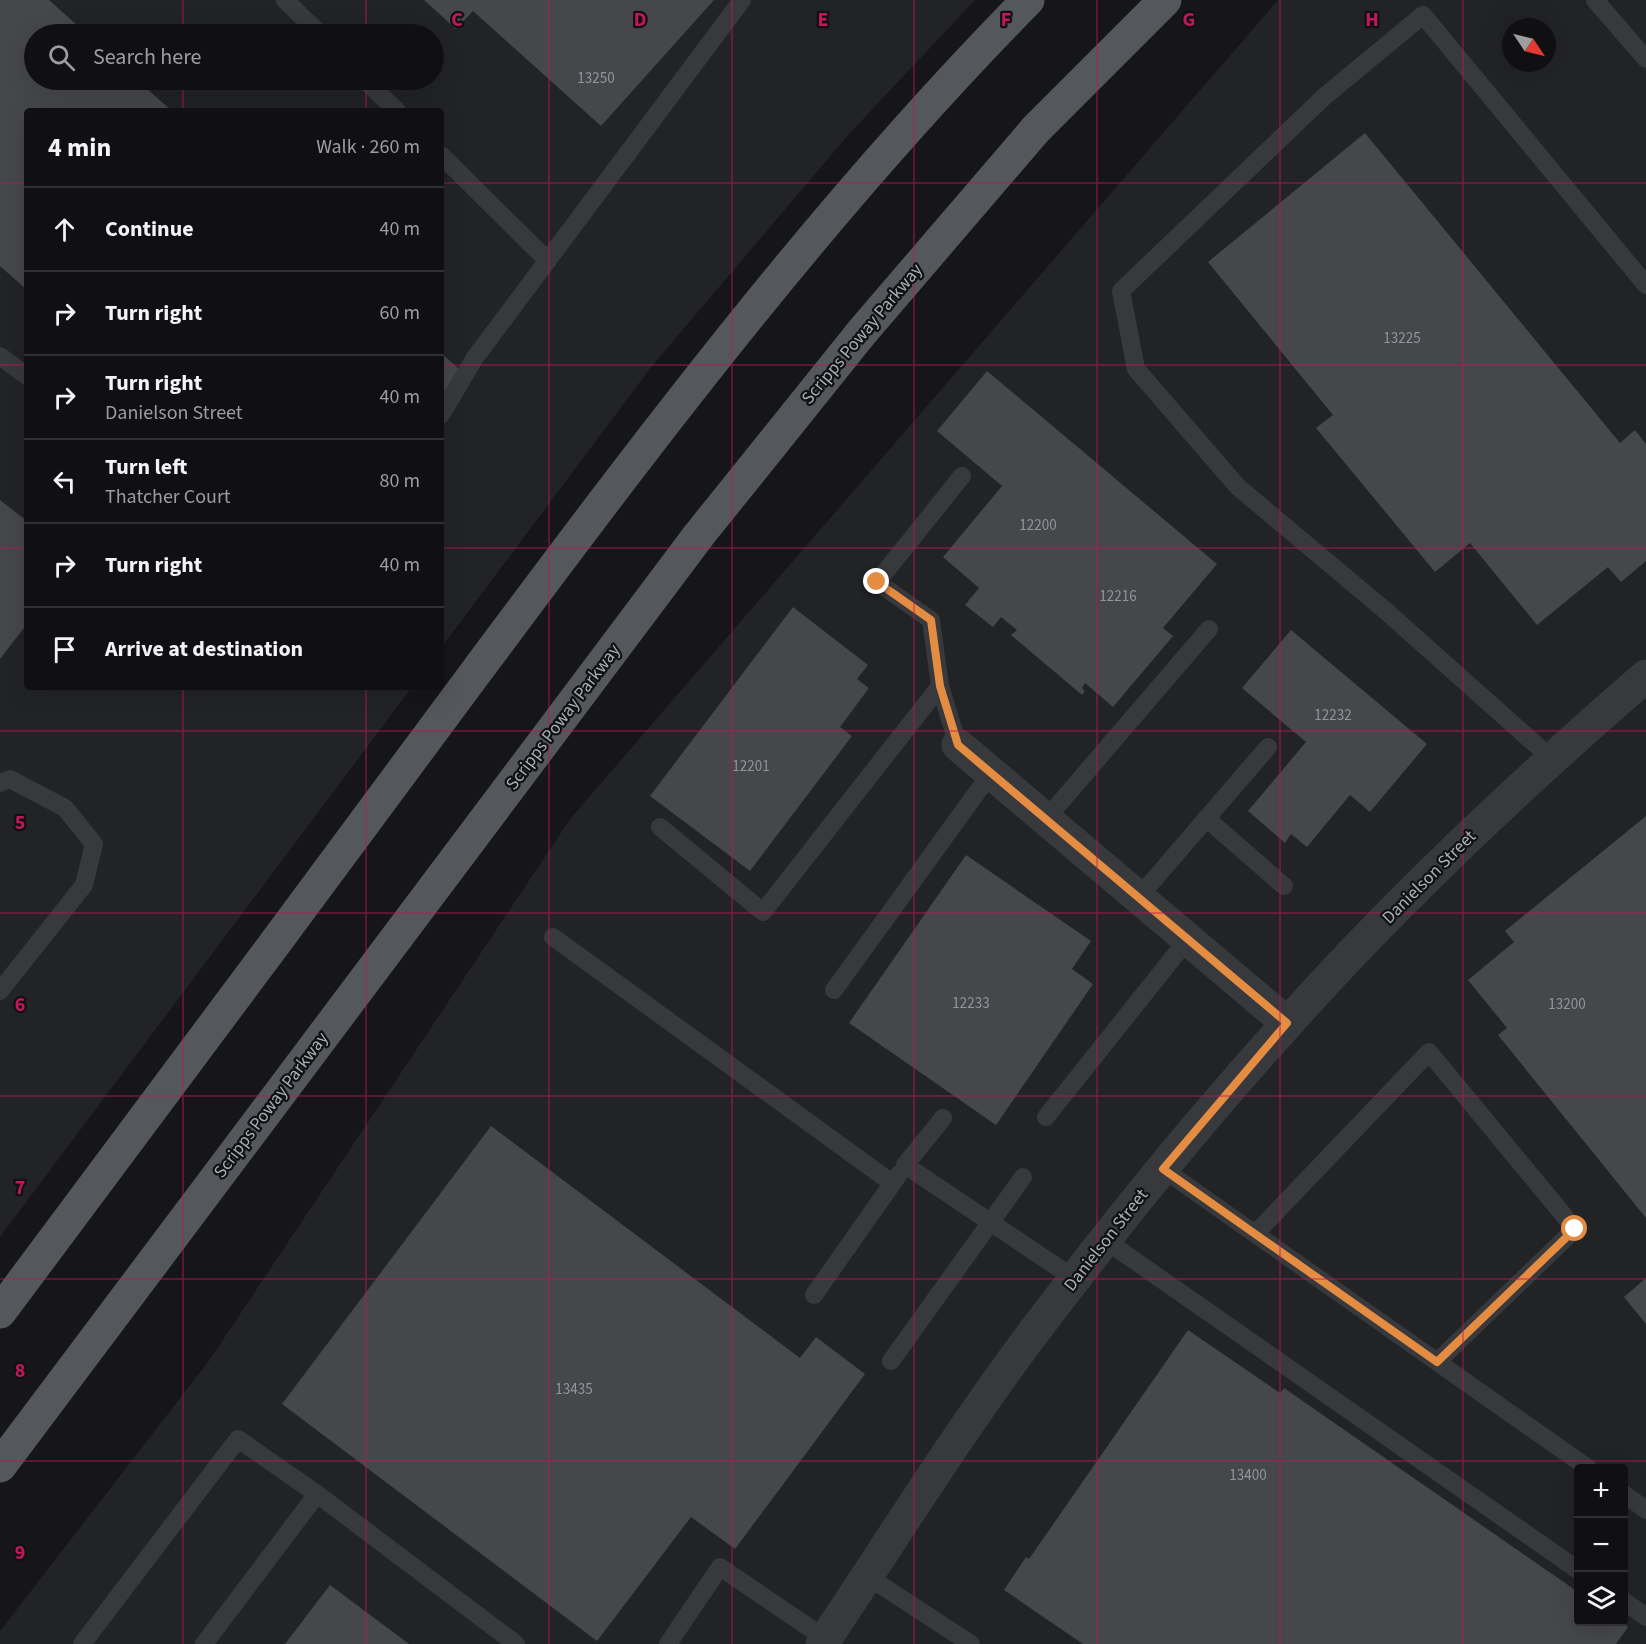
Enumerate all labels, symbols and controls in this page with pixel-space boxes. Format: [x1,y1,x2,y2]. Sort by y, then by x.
text: C [451,6,463,34]
text: D [634,6,646,34]
text: E [818,6,828,34]
text: F [1001,6,1011,34]
text: G [1183,6,1195,34]
text: H [1365,6,1379,34]
north arrow [1502,18,1556,72]
search box [24,24,444,90]
icon: search [45,41,78,74]
text: Search here [93,41,201,73]
house number: 13250 [577,68,615,89]
text: 4 min [48,129,111,166]
text: Walk · 260 m [316,133,420,161]
icon: ahead [48,213,81,246]
text: Continue [105,213,194,245]
text: 40 m [380,215,420,243]
street label: Scripps Poway Parkway [796,258,929,410]
icon: right [48,297,81,330]
text: Turn right [105,297,202,329]
text: 60 m [380,299,420,327]
house number: 13225 [1383,328,1421,349]
text: Turn right [105,367,202,399]
icon: right [48,381,81,414]
text: 40 m [380,383,420,411]
text: Danielson Street [105,399,243,427]
text: Turn left [105,451,187,483]
icon: left [48,465,81,498]
text: 80 m [380,467,420,495]
text: Thatcher Court [105,483,231,511]
house number: 12200 [1019,515,1057,536]
icon: right [48,549,81,582]
text: Turn right [105,549,202,581]
text: 40 m [380,551,420,579]
route end [863,568,889,594]
house number: 12216 [1099,586,1137,607]
icon: arrive [48,633,81,666]
text: Arrive at destination [105,633,303,665]
street label: Scripps Poway Parkway [500,638,627,795]
house number: 12232 [1314,705,1352,726]
house number: 12201 [732,756,770,777]
text: 5 [15,809,25,837]
street label: Danielson Street [1376,824,1482,930]
text: 6 [15,991,25,1019]
house number: 12233 [952,993,990,1014]
house number: 13200 [1548,994,1586,1015]
street label: Scripps Poway Parkway [208,1026,335,1183]
text: 7 [15,1174,25,1202]
street label: Danielson Street [1058,1184,1154,1296]
route start [1561,1215,1587,1241]
text: 8 [15,1357,25,1385]
house number: 13435 [555,1379,593,1400]
map controls [1574,1464,1628,1626]
button: + [1574,1464,1628,1518]
house number: 13400 [1229,1465,1267,1486]
button: − [1574,1518,1628,1572]
text: 9 [15,1539,25,1567]
button: layers [1574,1572,1628,1626]

